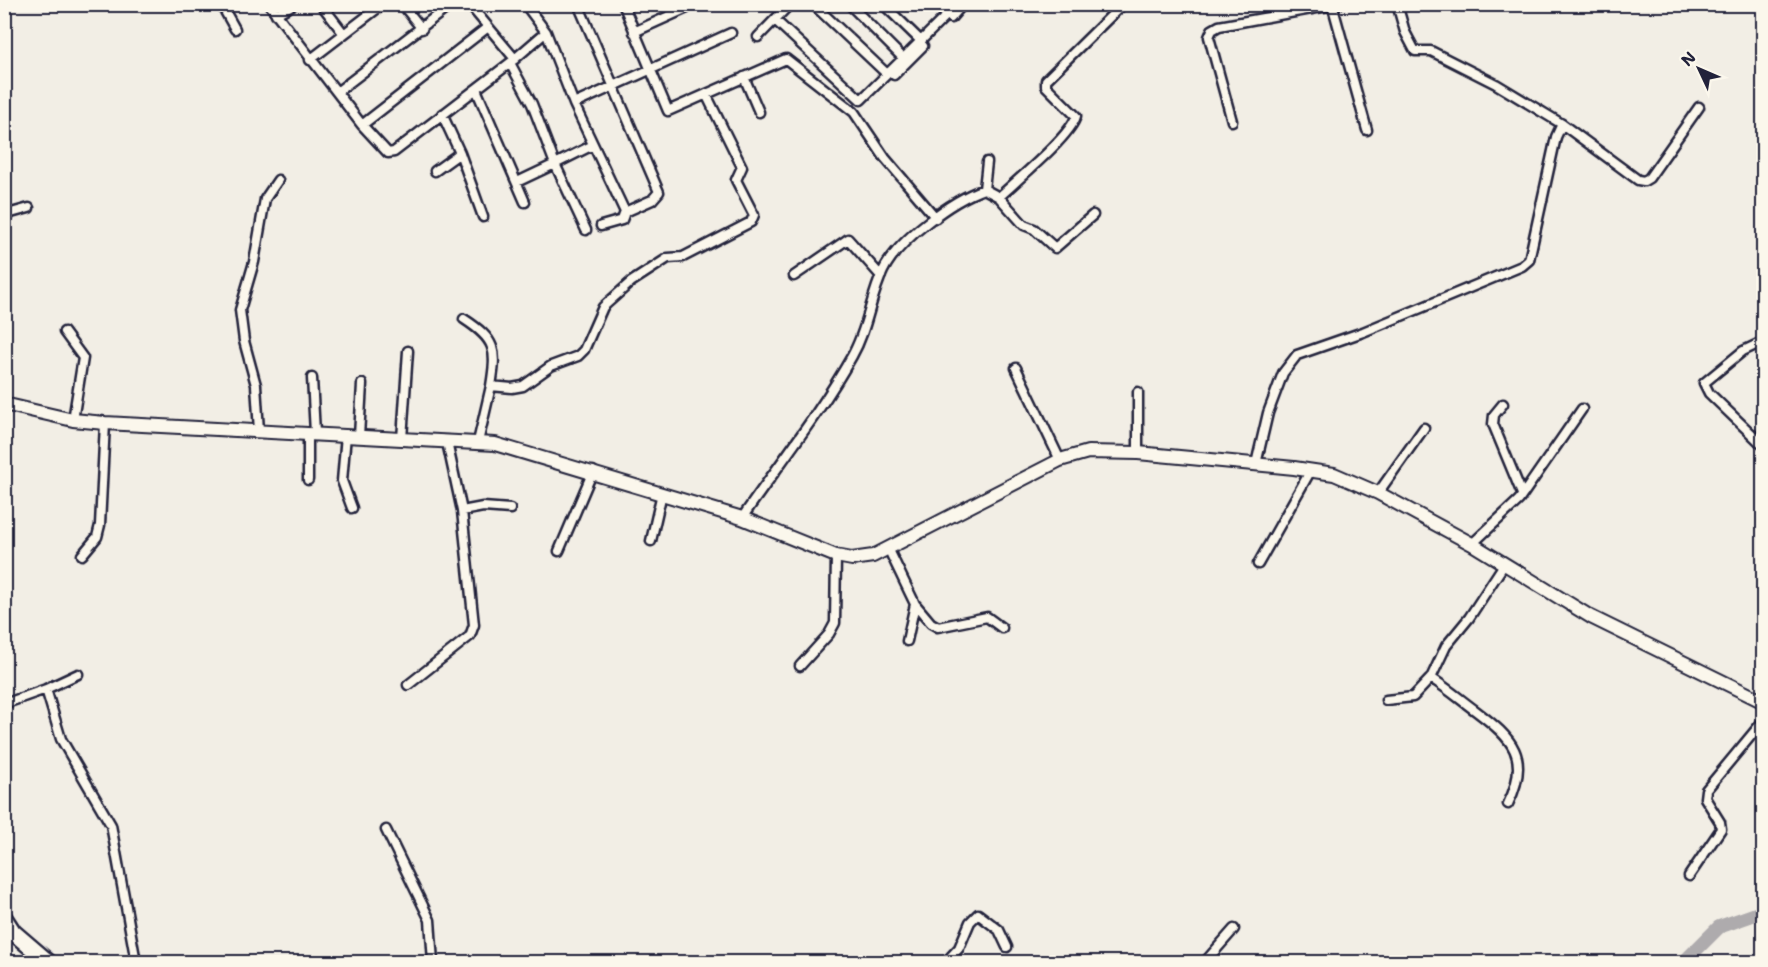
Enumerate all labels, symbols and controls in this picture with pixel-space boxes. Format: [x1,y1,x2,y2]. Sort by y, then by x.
north arrow [1669,39,1729,99]
text: N [1677,47,1701,71]

